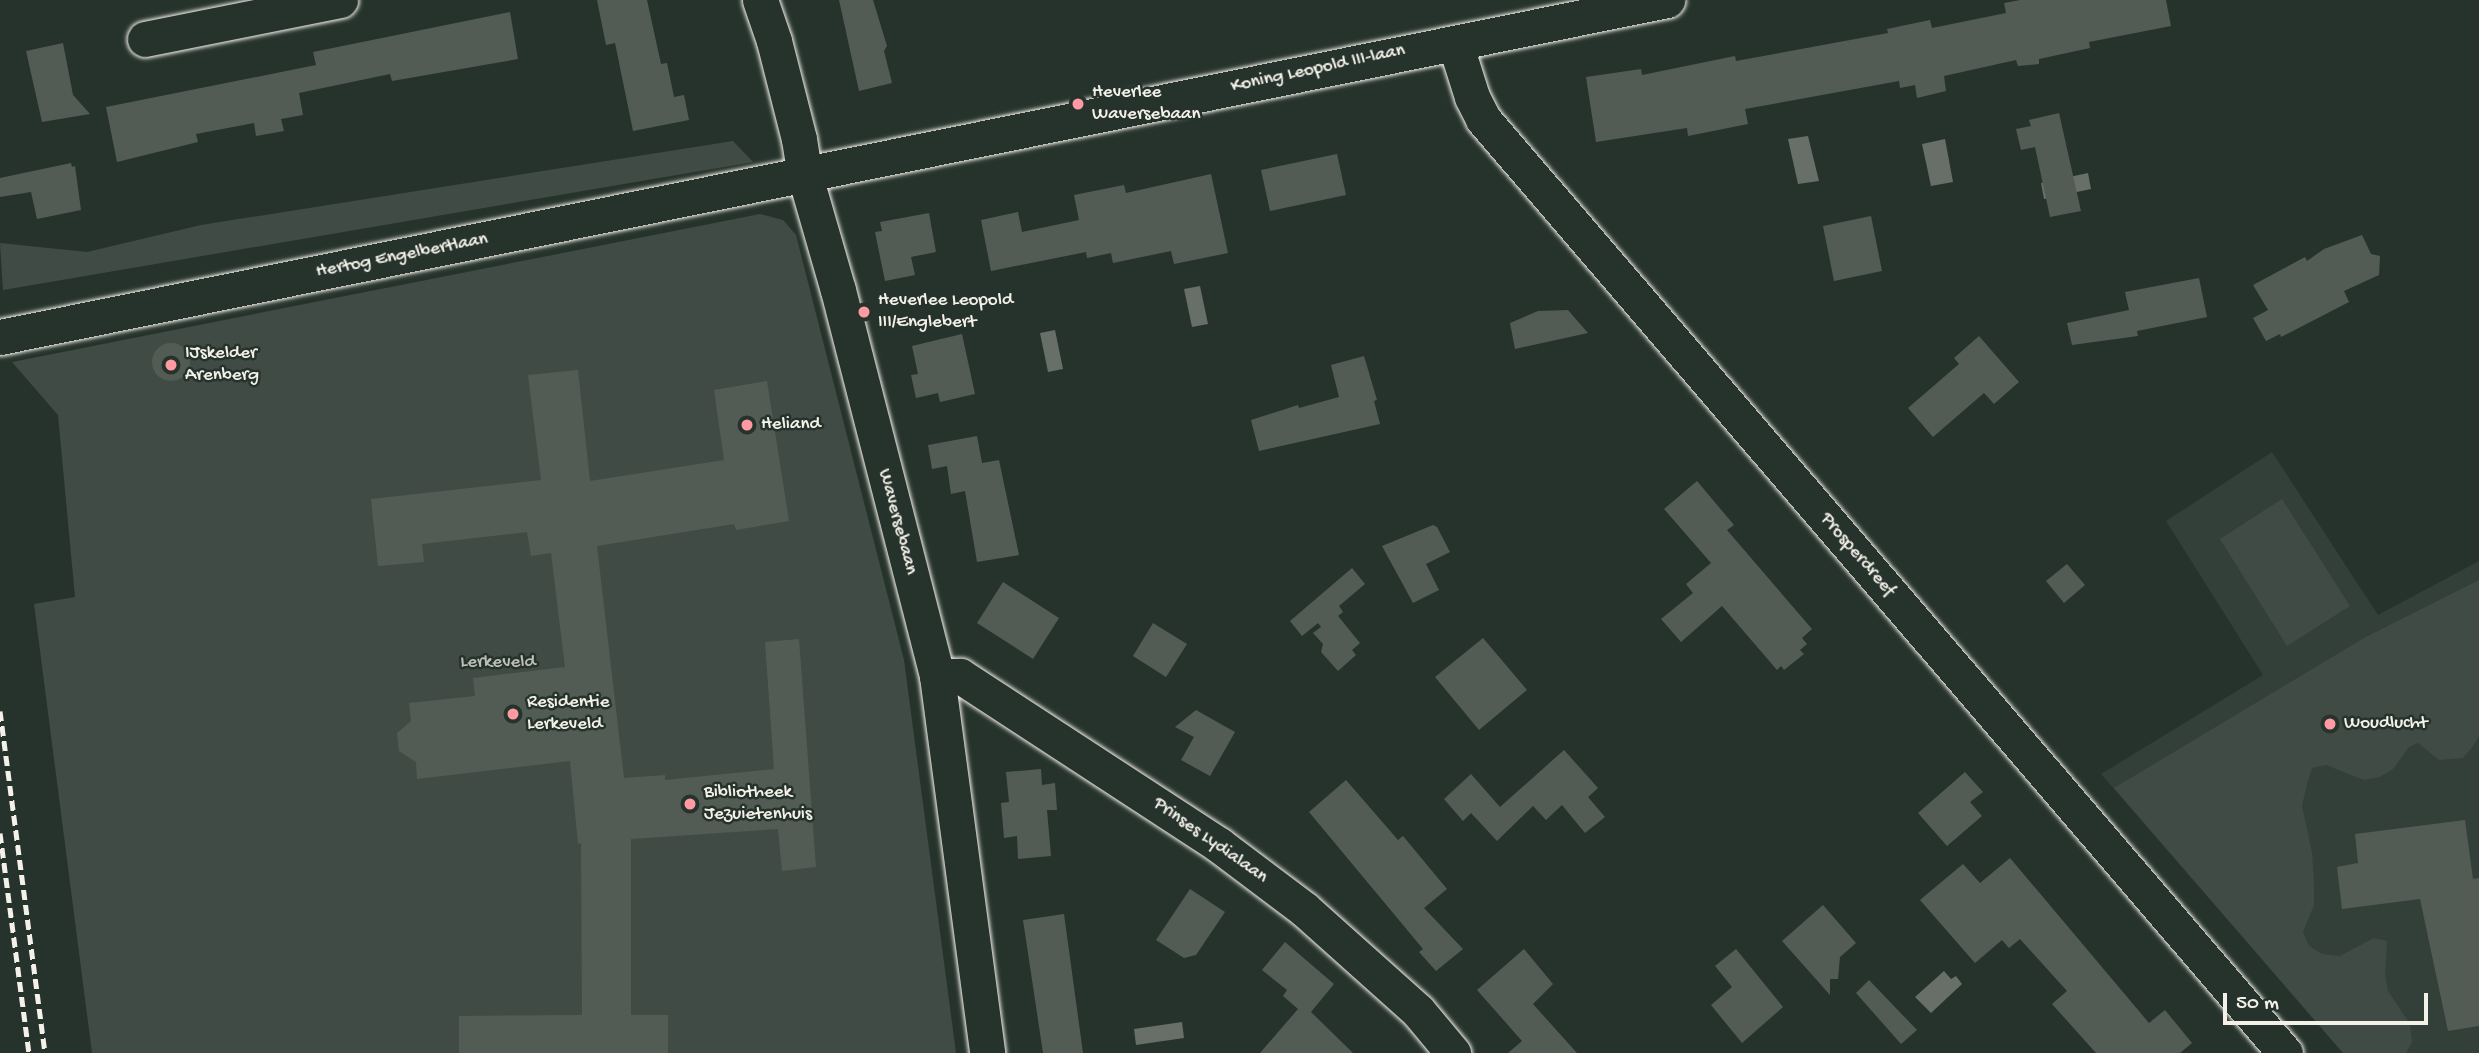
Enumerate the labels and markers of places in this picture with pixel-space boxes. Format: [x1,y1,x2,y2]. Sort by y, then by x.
place label: Heverlee Waversebaan [1092,82,1201,126]
marker: Heverlee Waversebaan [1070,96,1086,112]
place label: Heverlee Leopold III/Englebert [878,290,1013,334]
marker: Heverlee Leopold III/Englebert [856,304,872,320]
place label: IJskelder Arenberg [185,343,259,387]
marker: IJskelder Arenberg [163,357,179,373]
place label: Heliand [761,414,821,436]
marker: Heliand [739,417,755,433]
place label: Residentie Lerkeveld [527,692,610,736]
marker: Residentie Lerkeveld [505,706,521,722]
place label: Woudlucht [2344,713,2428,735]
marker: Woudlucht [2322,716,2338,732]
place label: Bibliotheek Jezuietenhuis [704,782,812,826]
marker: Bibliotheek Jezuietenhuis [682,796,698,812]

